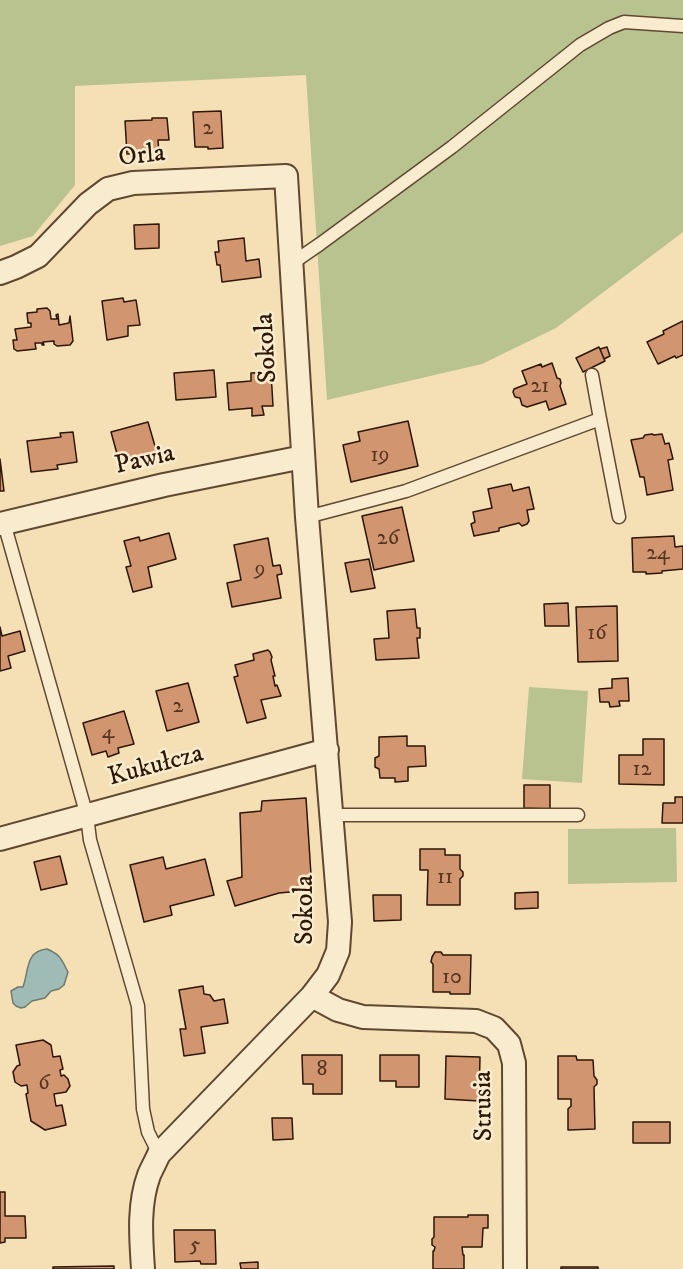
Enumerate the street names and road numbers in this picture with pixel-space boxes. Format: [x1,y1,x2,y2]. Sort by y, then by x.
street label: Orla [117,139,167,175]
street label: Sokola [251,312,285,384]
street label: Pawia [112,439,178,483]
street label: Kukułcza [105,739,207,795]
street label: Sokola [291,875,323,945]
street label: Strusia [469,1070,501,1142]

